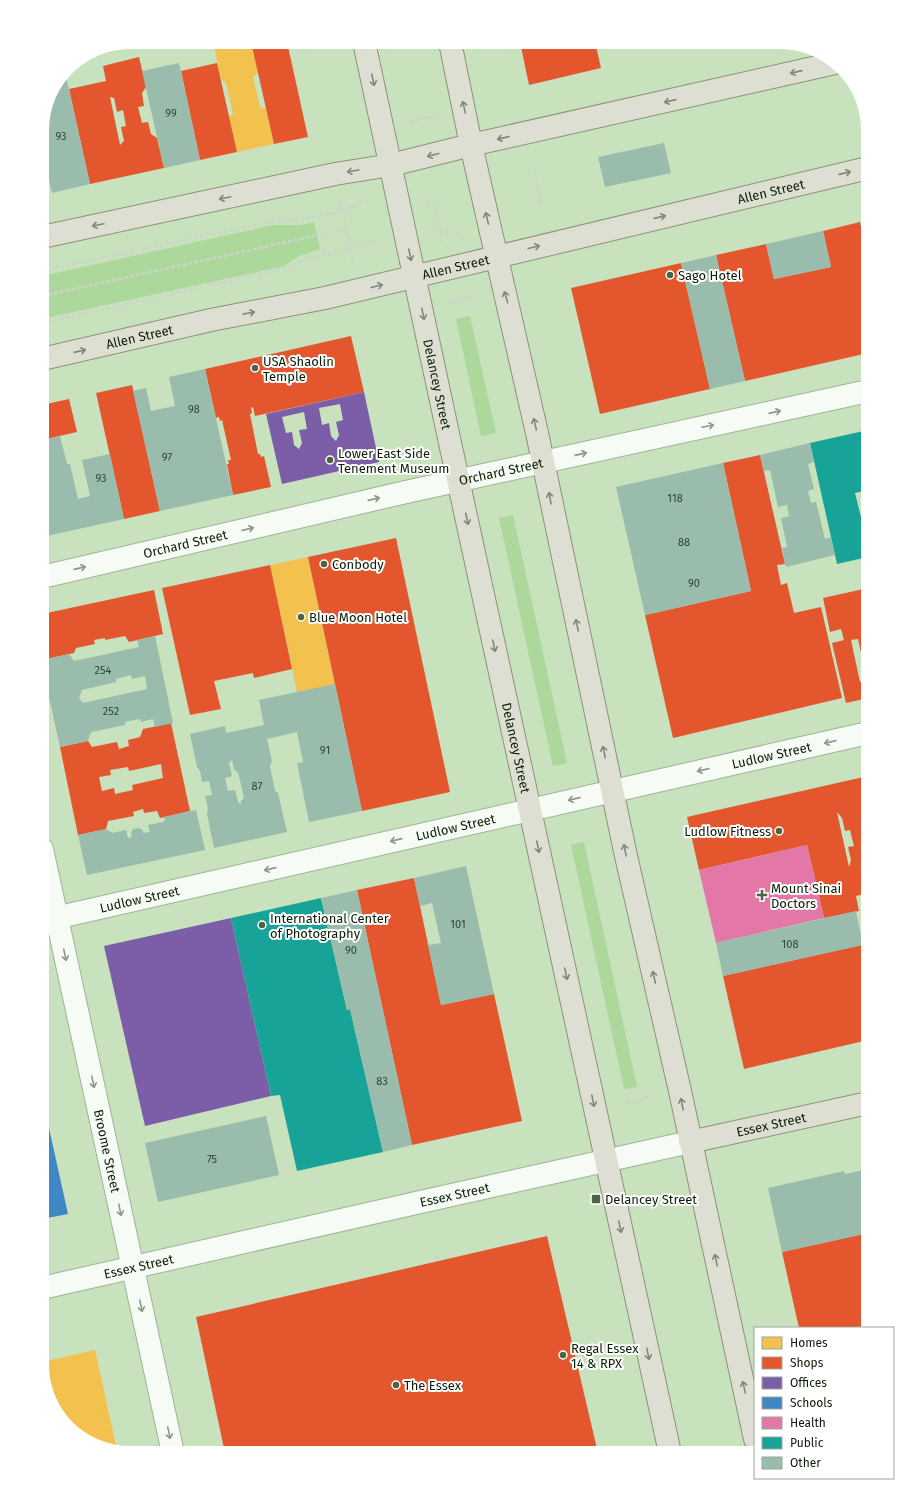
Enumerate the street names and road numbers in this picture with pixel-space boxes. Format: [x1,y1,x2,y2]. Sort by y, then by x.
street label: Allen Street [736,176,806,207]
street label: Allen Street [421,251,491,282]
street label: Allen Street [104,321,175,352]
street label: Delancey Street [420,338,455,431]
street label: Orchard Street [457,455,545,488]
street label: Orchard Street [142,526,229,561]
street label: Delancey Street [499,701,534,795]
street label: Ludlow Street [730,739,813,771]
street label: Ludlow Street [414,811,497,843]
street label: Ludlow Street [98,882,181,915]
street label: Broome Street [91,1108,124,1194]
street label: Essex Street [735,1109,808,1139]
street label: Essex Street [418,1179,491,1209]
street label: Essex Street [102,1251,175,1281]

